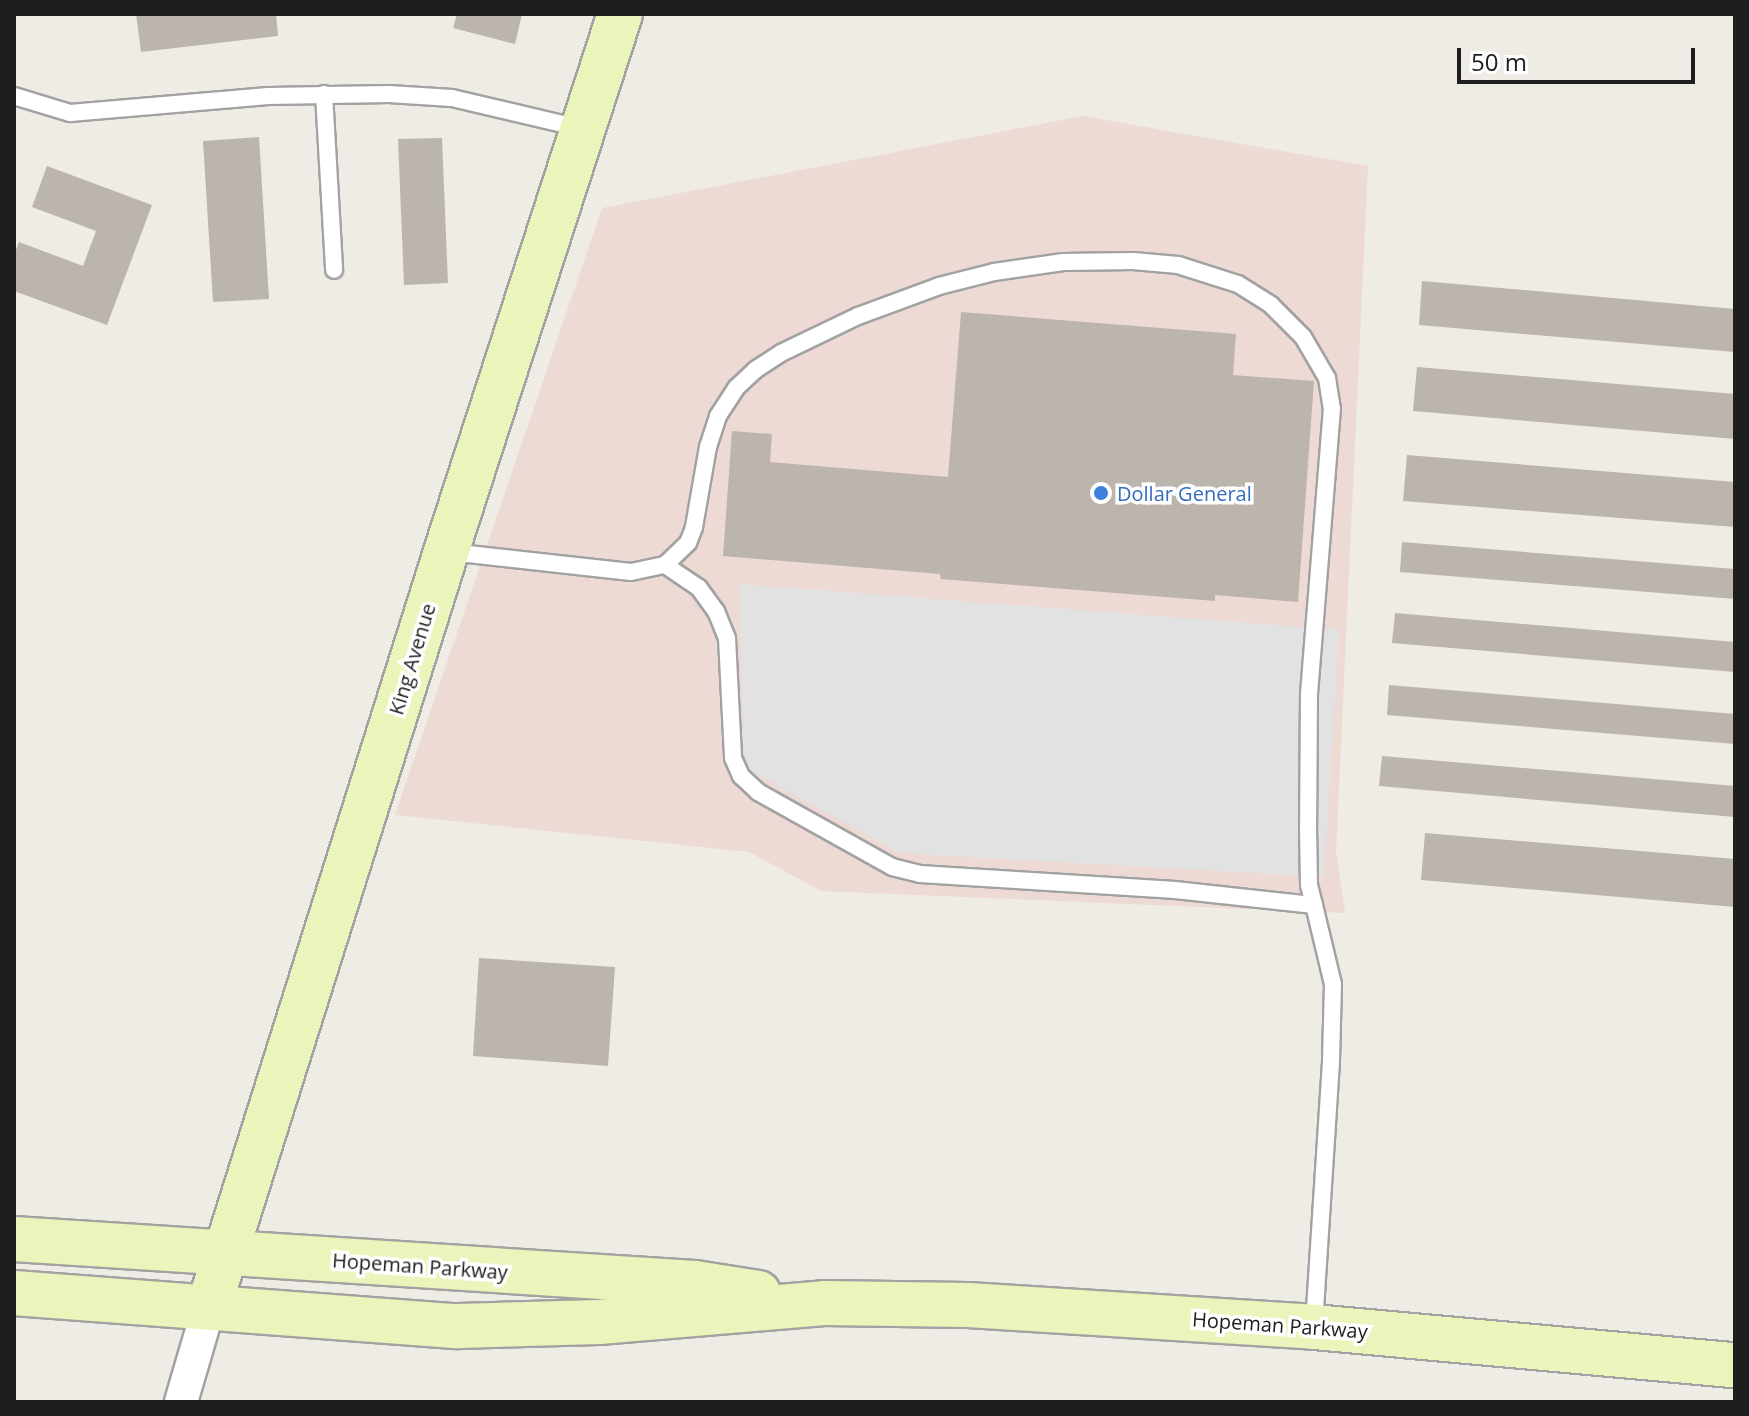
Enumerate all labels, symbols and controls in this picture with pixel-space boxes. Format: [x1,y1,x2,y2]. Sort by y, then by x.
scale bar [1461,32,1699,82]
text: 50 m [1471,45,1527,78]
place label: Dollar General [1117,481,1252,505]
marker: Dollar General [1092,484,1110,502]
street label: King Avenue [384,600,440,718]
street label: Hopeman Parkway [331,1248,509,1284]
street label: Hopeman Parkway [1191,1307,1369,1343]

